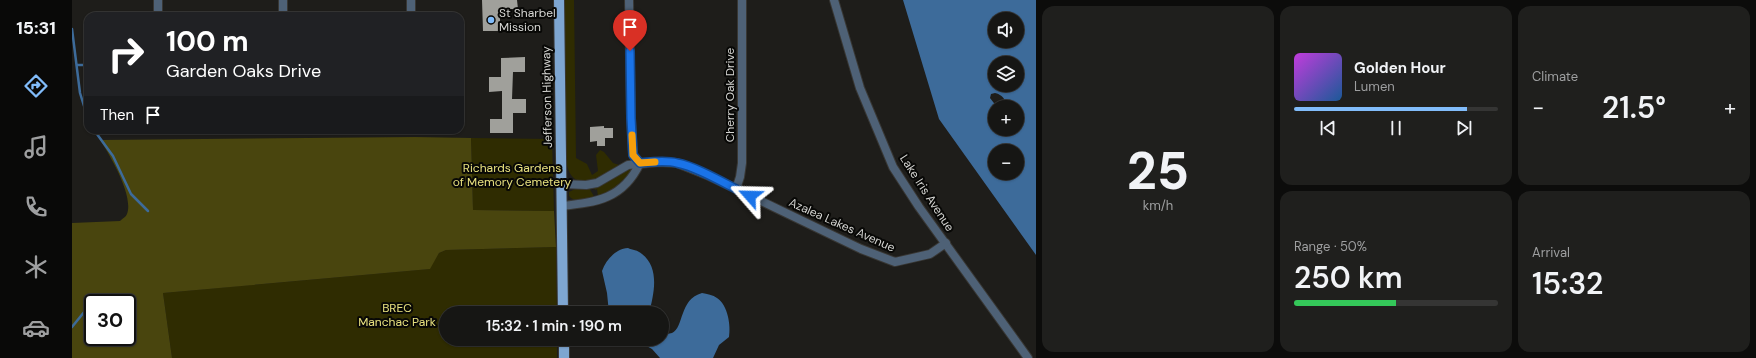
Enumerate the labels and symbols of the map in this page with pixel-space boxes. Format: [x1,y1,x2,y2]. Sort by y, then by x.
place label: St Sharbel Mission [499,5,556,35]
pin [613,10,647,51]
marker: St Sharbel Mission [486,15,496,25]
street label: Jefferson Highway [538,46,556,148]
street label: Cherry Oak Drive [722,48,738,142]
street label: Lake Iris Avenue [896,151,958,235]
park label: Richards Gardens of Memory Cemetery [453,160,572,190]
position arrow [729,175,771,217]
street label: Azalea Lakes Avenue [786,194,898,256]
speed limit sign: 30 [84,294,136,346]
park label: BREC Manchac Park [358,300,436,330]

